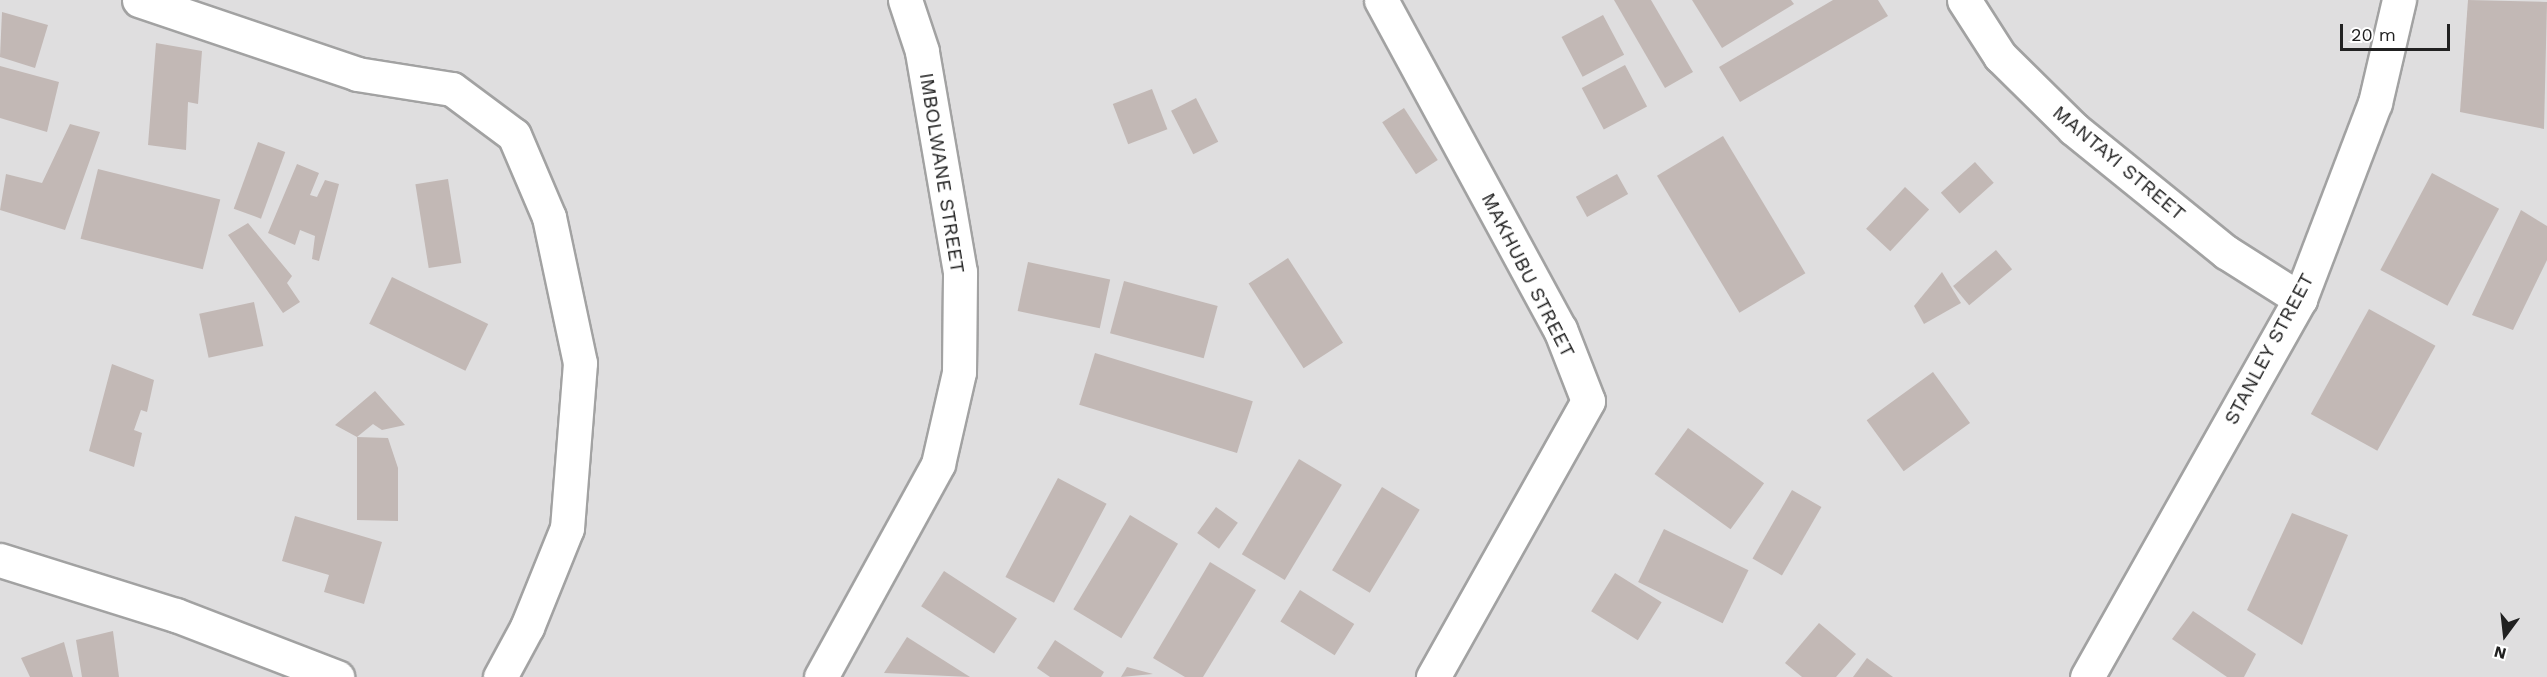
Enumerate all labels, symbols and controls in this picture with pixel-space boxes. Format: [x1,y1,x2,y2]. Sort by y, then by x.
scale bar [2343,12,2452,50]
text: 20 m [2351,24,2396,45]
street label: IMBOLWANE STREET [914,71,970,275]
street label: MANTAYI STREET [2048,100,2190,226]
street label: MAKHUBU STREET [1476,189,1580,361]
street label: STANLEY STREET [2219,269,2319,429]
north arrow [2475,605,2535,665]
text: N [2492,642,2508,664]

